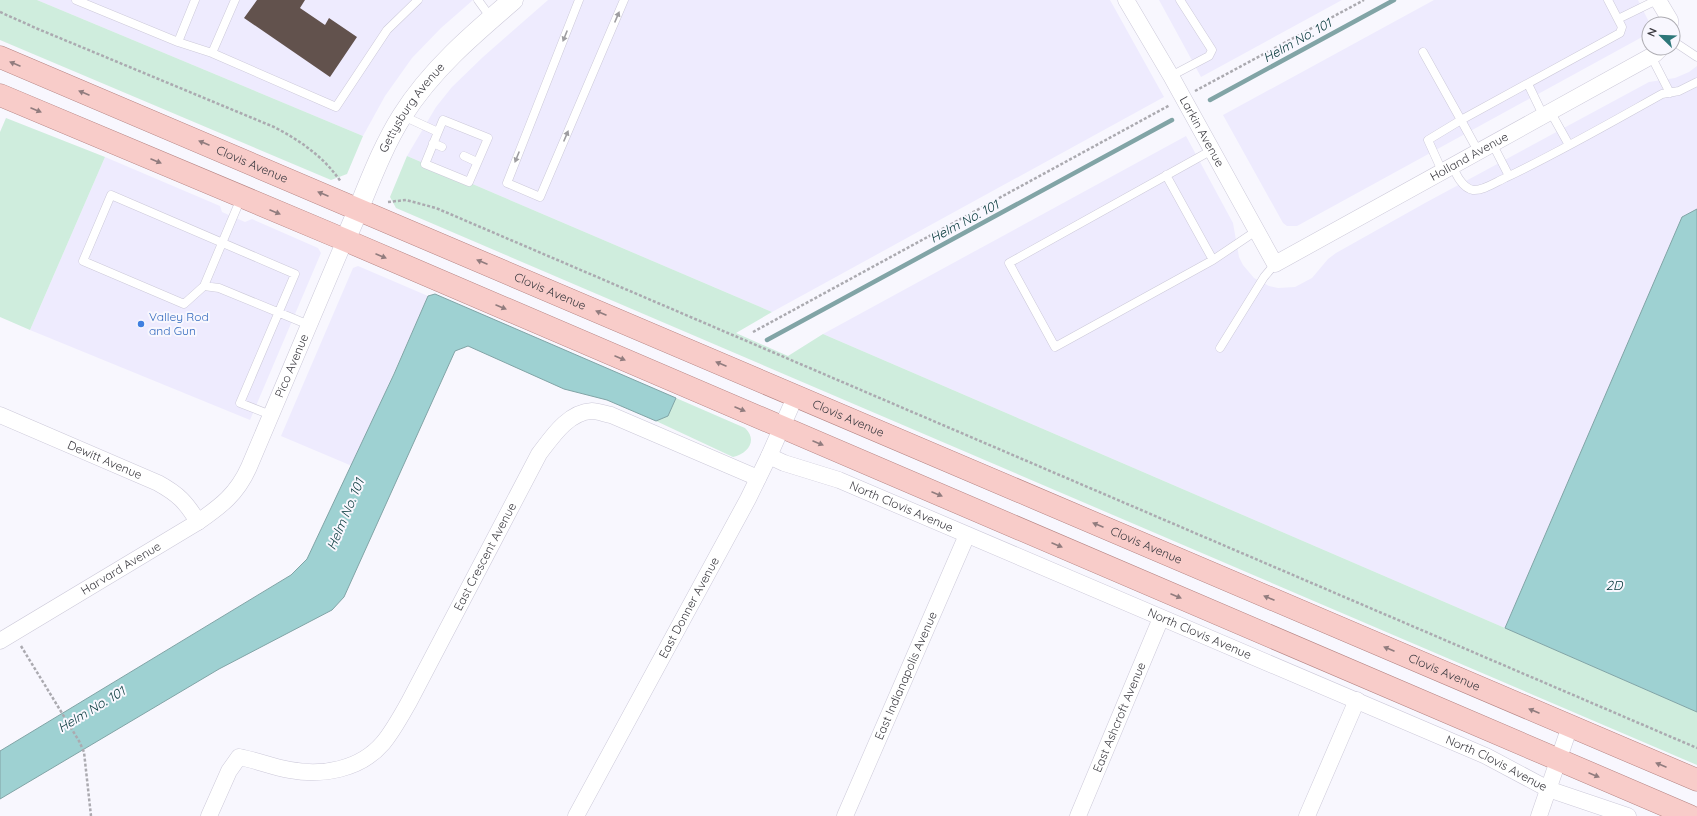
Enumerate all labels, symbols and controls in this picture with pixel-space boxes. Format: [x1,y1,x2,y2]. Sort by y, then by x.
one-way arrow [614,11,620,22]
water label: Helm No. 101 [1260,14,1335,65]
north arrow [1641,16,1681,56]
text: N [1644,26,1660,39]
one-way arrow [562,31,568,42]
street label: Gettysburg Avenue [375,59,448,155]
one-way arrow [9,60,21,67]
one-way arrow [77,89,89,95]
street label: Larkin Avenue [1177,93,1228,170]
one-way arrow [30,108,42,114]
street label: Holland Avenue [1427,128,1511,184]
one-way arrow [563,131,569,142]
one-way arrow [197,140,209,146]
street label: Clovis Avenue [214,142,291,186]
one-way arrow [514,152,520,163]
one-way arrow [150,158,161,164]
one-way arrow [318,191,329,197]
water label: Helm No. 101 [927,196,1002,246]
one-way arrow [270,209,282,215]
one-way arrow [376,253,387,259]
one-way arrow [476,259,487,265]
street label: Clovis Avenue [512,269,589,313]
one-way arrow [495,304,506,310]
place label: Valley Rod and Gun [149,309,209,338]
one-way arrow [595,309,607,315]
marker: Valley Rod and Gun [136,319,146,329]
street label: Pico Avenue [271,331,311,400]
one-way arrow [615,355,626,361]
one-way arrow [715,360,727,366]
street label: Clovis Avenue [810,396,887,440]
one-way arrow [734,407,746,413]
street label: Dewitt Avenue [65,437,145,482]
one-way arrow [812,440,824,446]
water label: Helm No. 101 [323,475,368,552]
street label: North Clovis Avenue [847,477,956,535]
one-way arrow [932,491,943,497]
street label: East Crescent Avenue [450,500,519,613]
one-way arrow [1092,521,1104,527]
street label: Clovis Avenue [1108,523,1185,567]
street label: Harvard Avenue [78,538,164,598]
one-way arrow [1051,542,1062,548]
street label: East Donner Avenue [655,554,722,661]
water label: 2D [1606,577,1624,593]
one-way arrow [1171,594,1183,600]
one-way arrow [1264,595,1275,601]
street label: North Clovis Avenue [1145,605,1254,662]
street label: East Indianapolis Avenue [871,609,940,742]
one-way arrow [1383,646,1394,652]
street label: Clovis Avenue [1406,650,1483,694]
street label: East Ashcroft Avenue [1089,660,1149,774]
water label: Helm No. 101 [54,682,129,735]
one-way arrow [1529,708,1540,714]
street label: North Clovis Avenue [1443,732,1550,794]
one-way arrow [1656,762,1667,768]
one-way arrow [1589,772,1600,778]

